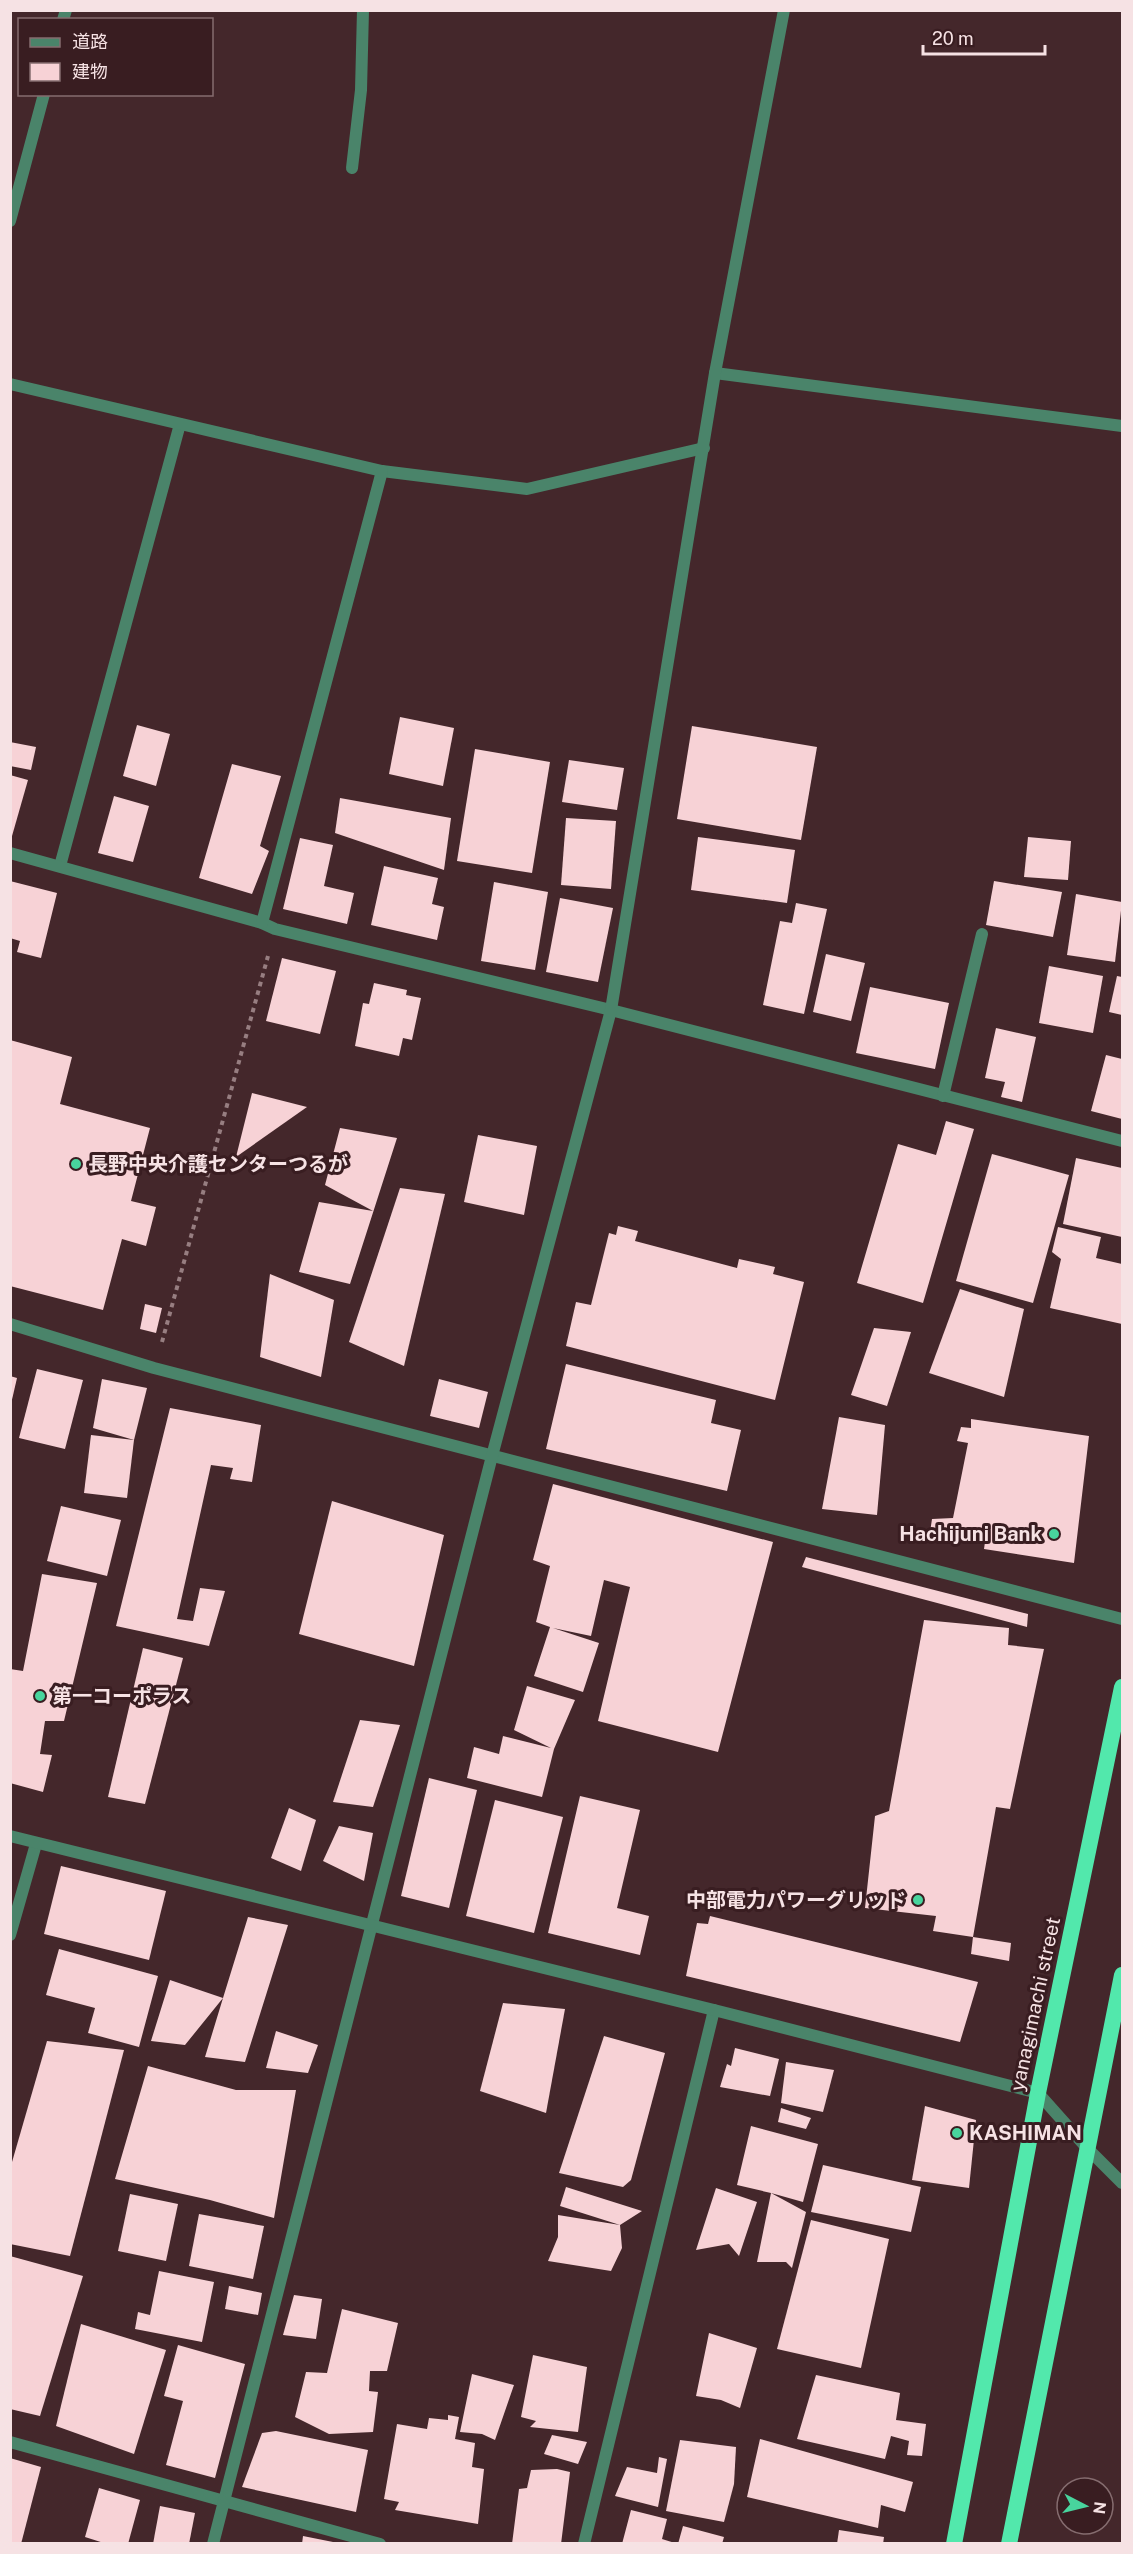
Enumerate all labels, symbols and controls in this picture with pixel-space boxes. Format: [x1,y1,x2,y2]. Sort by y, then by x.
legend [18,18,213,96]
scale bar [923,18,1044,56]
text: 20 m [932,28,974,49]
text: 道路 [72,31,108,52]
text: 建物 [72,61,108,82]
place label: 長野中央介護センターつるが [88,1152,348,1176]
marker: 長野中央介護センターつるが [69,1157,83,1171]
place label: Hachijuni Bank [899,1522,1042,1546]
marker: Hachijuni Bank [1047,1527,1061,1541]
place label: 第一コーポラス [52,1684,192,1708]
marker: 第一コーポラス [33,1689,47,1703]
place label: 中部電力パワーグリッド [686,1888,906,1912]
marker: 中部電力パワーグリッド [911,1893,925,1907]
street label: yanagimachi street [1005,1915,1065,2093]
place label: KASHIMAN [969,2121,1082,2145]
marker: KASHIMAN [950,2126,964,2140]
north arrow [1055,2476,1115,2536]
text: N [1089,2500,1110,2515]

